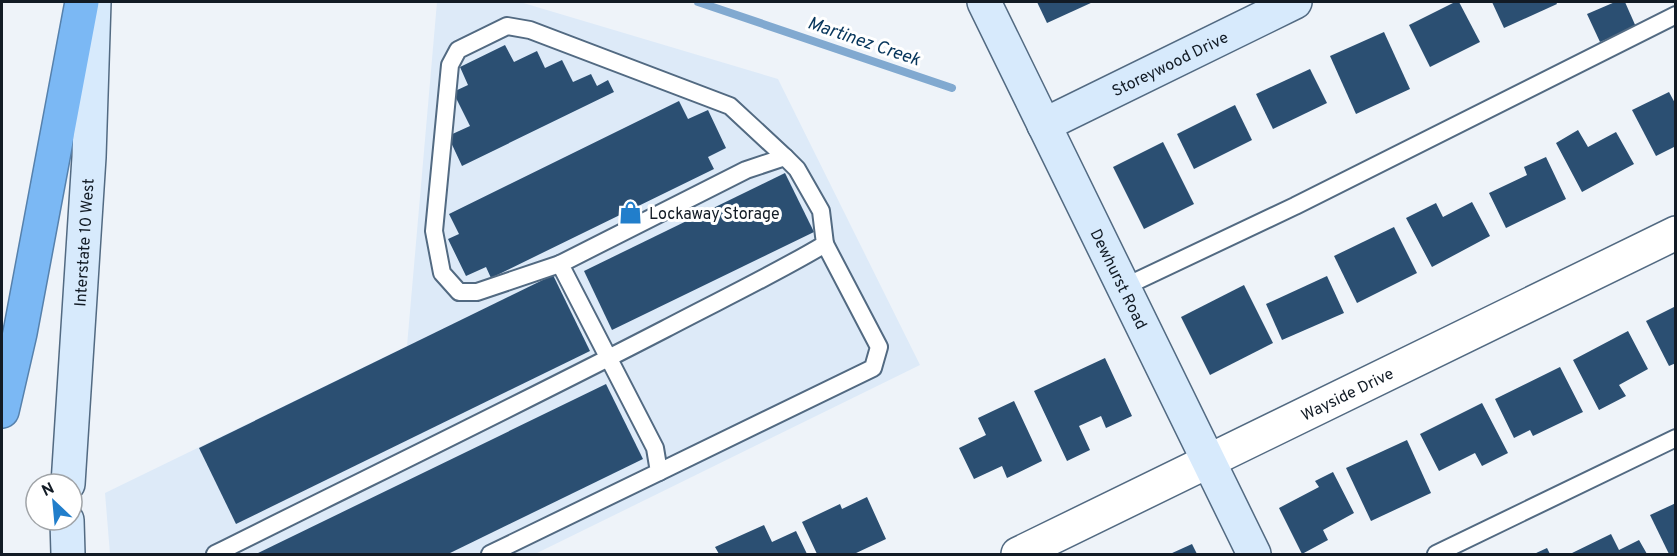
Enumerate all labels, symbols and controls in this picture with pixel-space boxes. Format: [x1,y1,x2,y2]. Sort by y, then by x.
water label: Martinez Creek [804,12,924,73]
street label: Storeywood Drive [1109,28,1232,102]
street label: Interstate 10 West [71,178,100,307]
shop icon: Lockaway Storage [618,200,644,226]
place label: Lockaway Storage [649,205,780,225]
street label: Dewhurst Road [1085,226,1150,333]
street label: Wayside Drive [1298,364,1397,426]
north arrow [24,472,84,532]
text: N [39,479,58,502]

